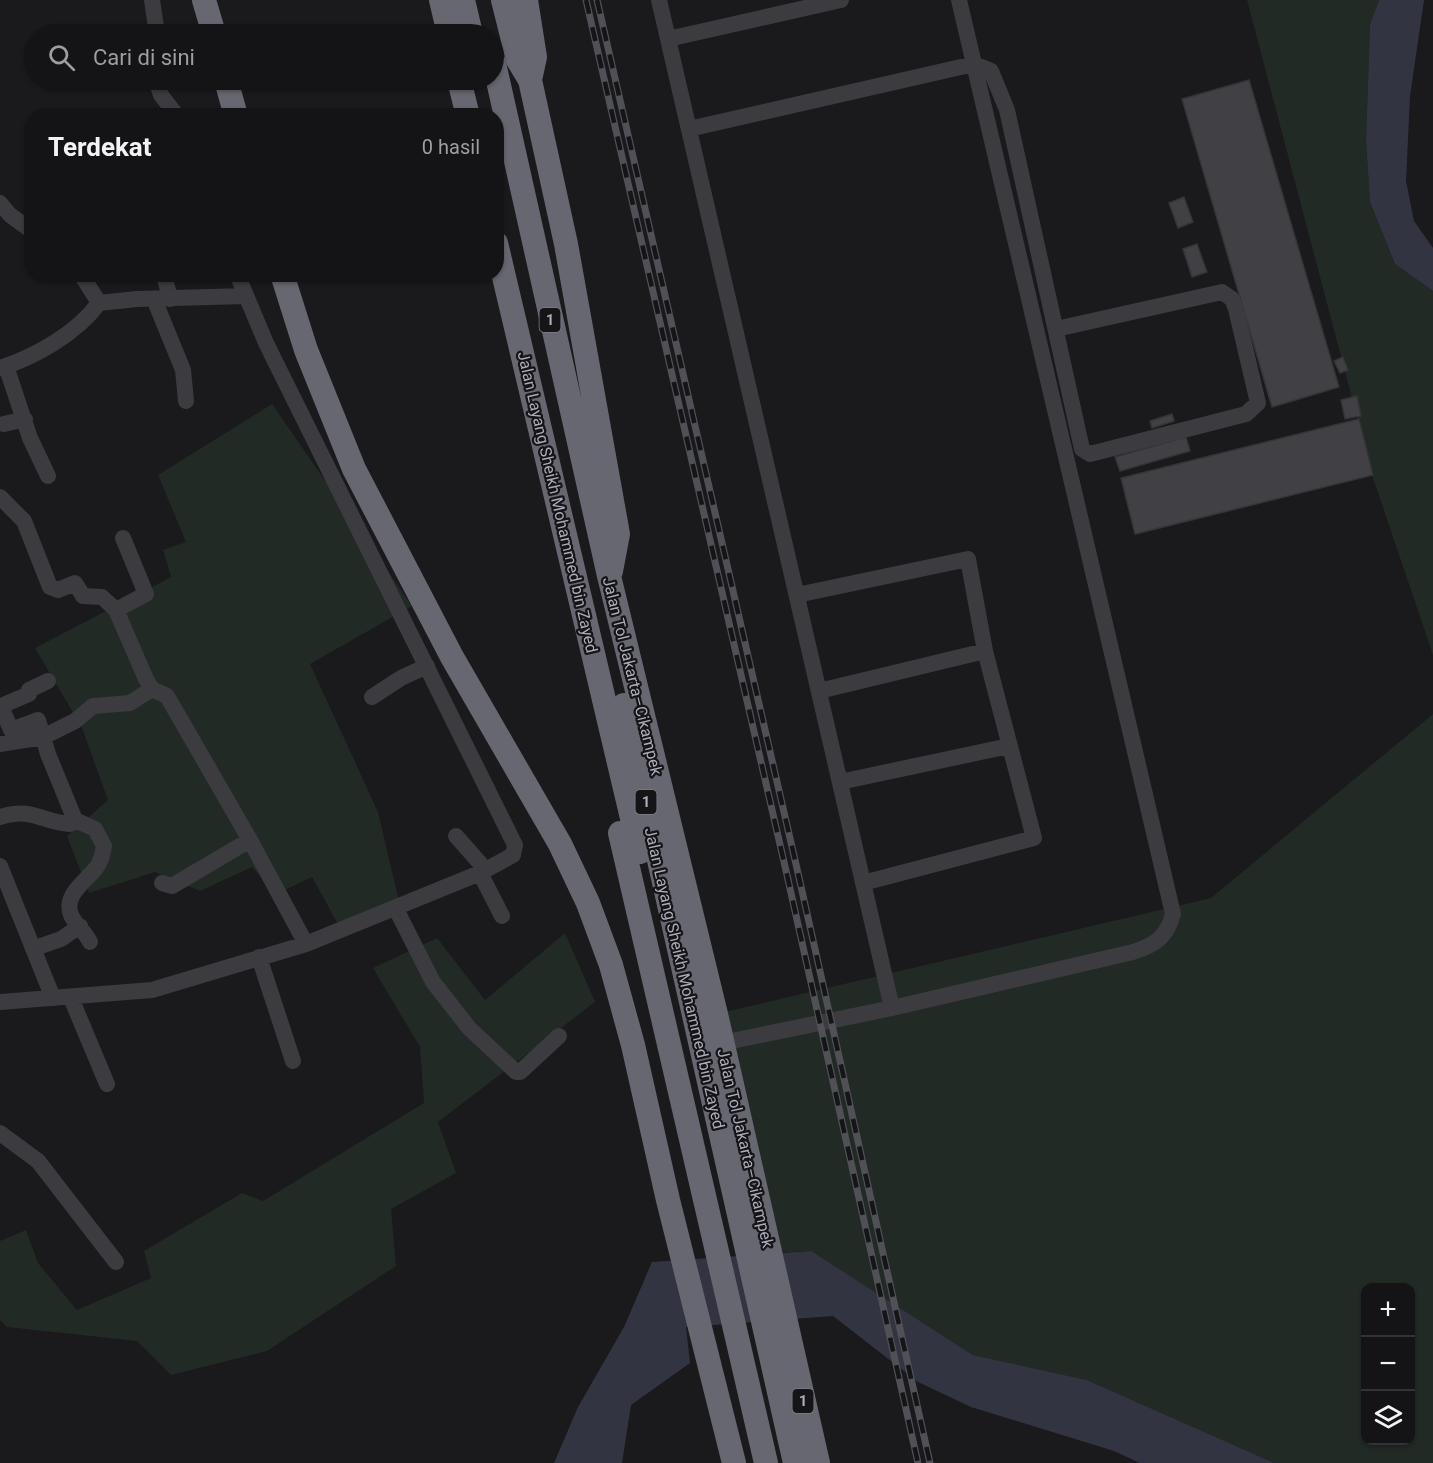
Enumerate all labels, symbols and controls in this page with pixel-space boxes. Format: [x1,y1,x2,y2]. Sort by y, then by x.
search box [24,24,504,90]
icon: search [45,41,78,74]
text: Cari di sini [93,45,195,70]
text: Terdekat [48,132,152,162]
text: 0 hasil [422,135,480,159]
road number: 1 [540,308,560,332]
street label: Jalan Layang Sheikh Mohammed bin Zayed [514,350,601,655]
street label: Jalan Tol Jakarta–Cikampek [599,575,667,778]
road number: 1 [636,790,656,814]
street label: Jalan Layang Sheikh Mohammed bin Zayed [641,826,728,1131]
street label: Jalan Tol Jakarta–Cikampek [713,1047,778,1250]
map controls [1361,1283,1415,1445]
button: + [1361,1283,1415,1337]
button: − [1361,1337,1415,1391]
road number: 1 [792,1389,814,1413]
button: layers [1361,1391,1415,1445]

